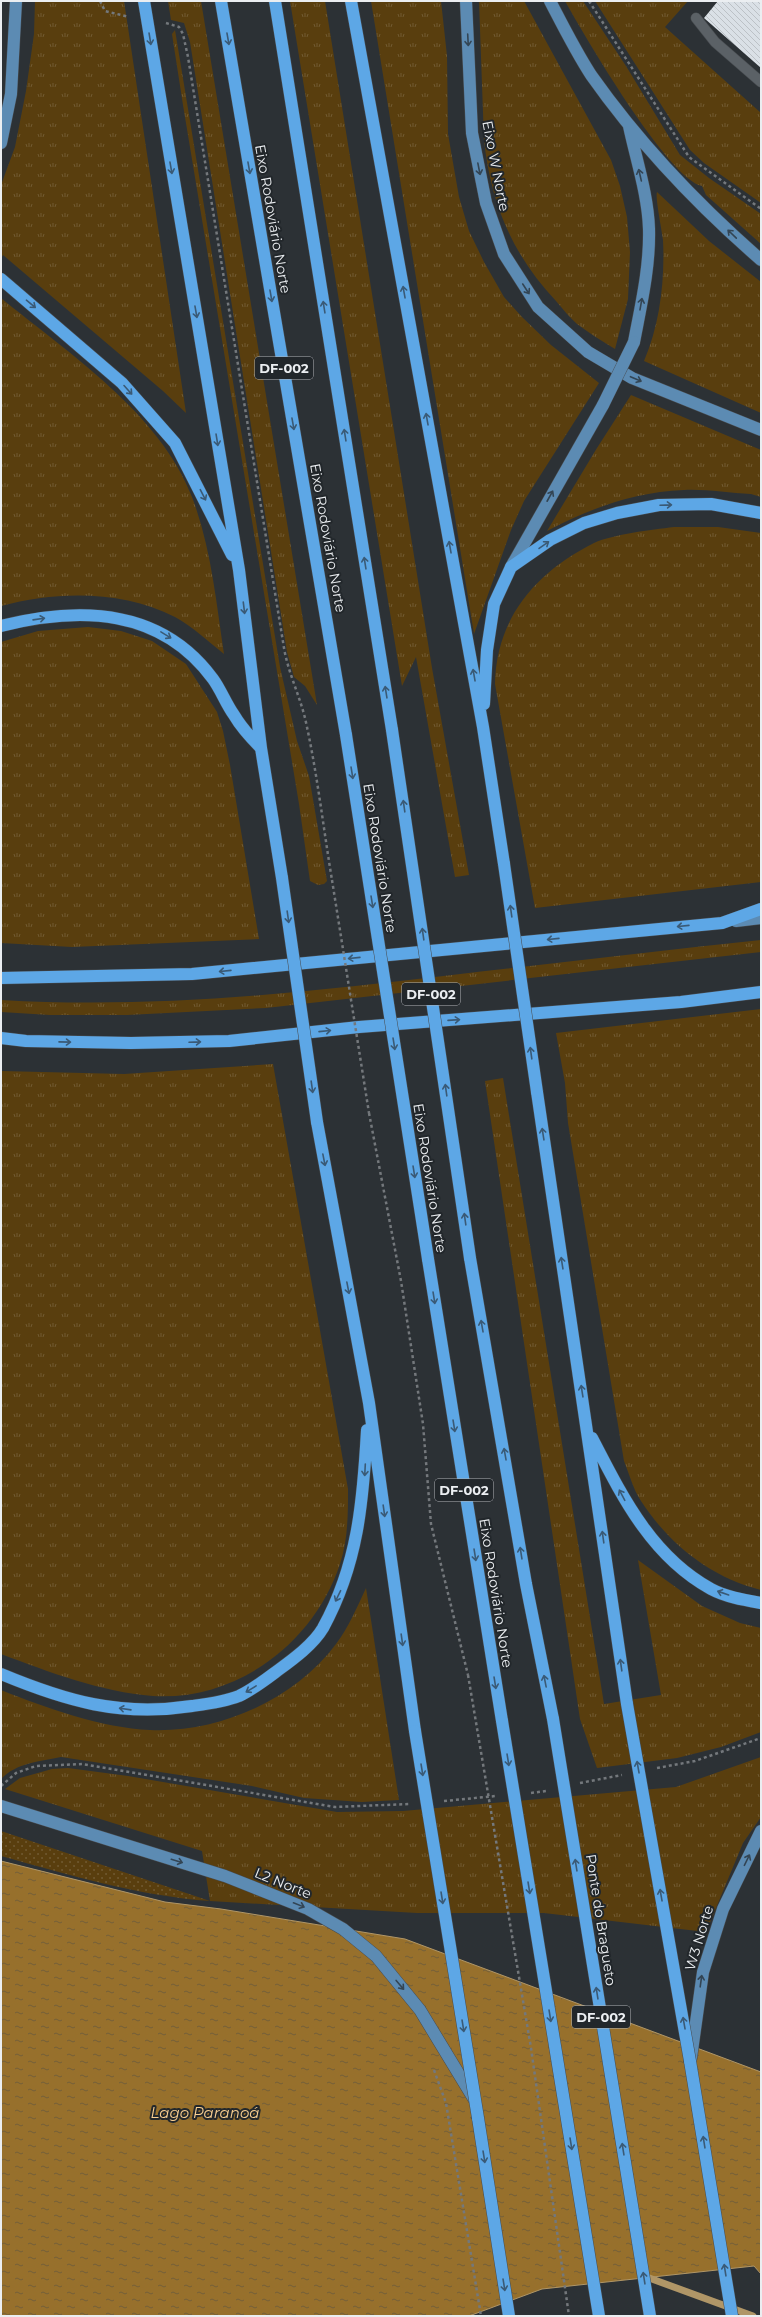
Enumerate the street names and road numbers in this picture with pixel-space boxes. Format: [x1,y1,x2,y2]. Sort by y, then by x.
street label: Eixo W Norte [478,119,514,213]
street label: Eixo Rodoviário Norte [251,143,295,295]
road number: DF-002 [255,357,313,379]
street label: Eixo Rodoviário Norte [306,462,350,614]
street label: Eixo Rodoviário Norte [359,782,401,934]
road number: DF-002 [402,983,460,1005]
street label: Eixo Rodoviário Norte [409,1102,451,1254]
road number: DF-002 [435,1479,493,1501]
street label: Eixo Rodoviário Norte [475,1517,517,1669]
street label: Ponte do Bragueto [582,1853,620,1987]
street label: L2 Norte [252,1863,314,1903]
street label: W3 Norte [681,1903,717,1973]
road number: DF-002 [572,2006,630,2028]

